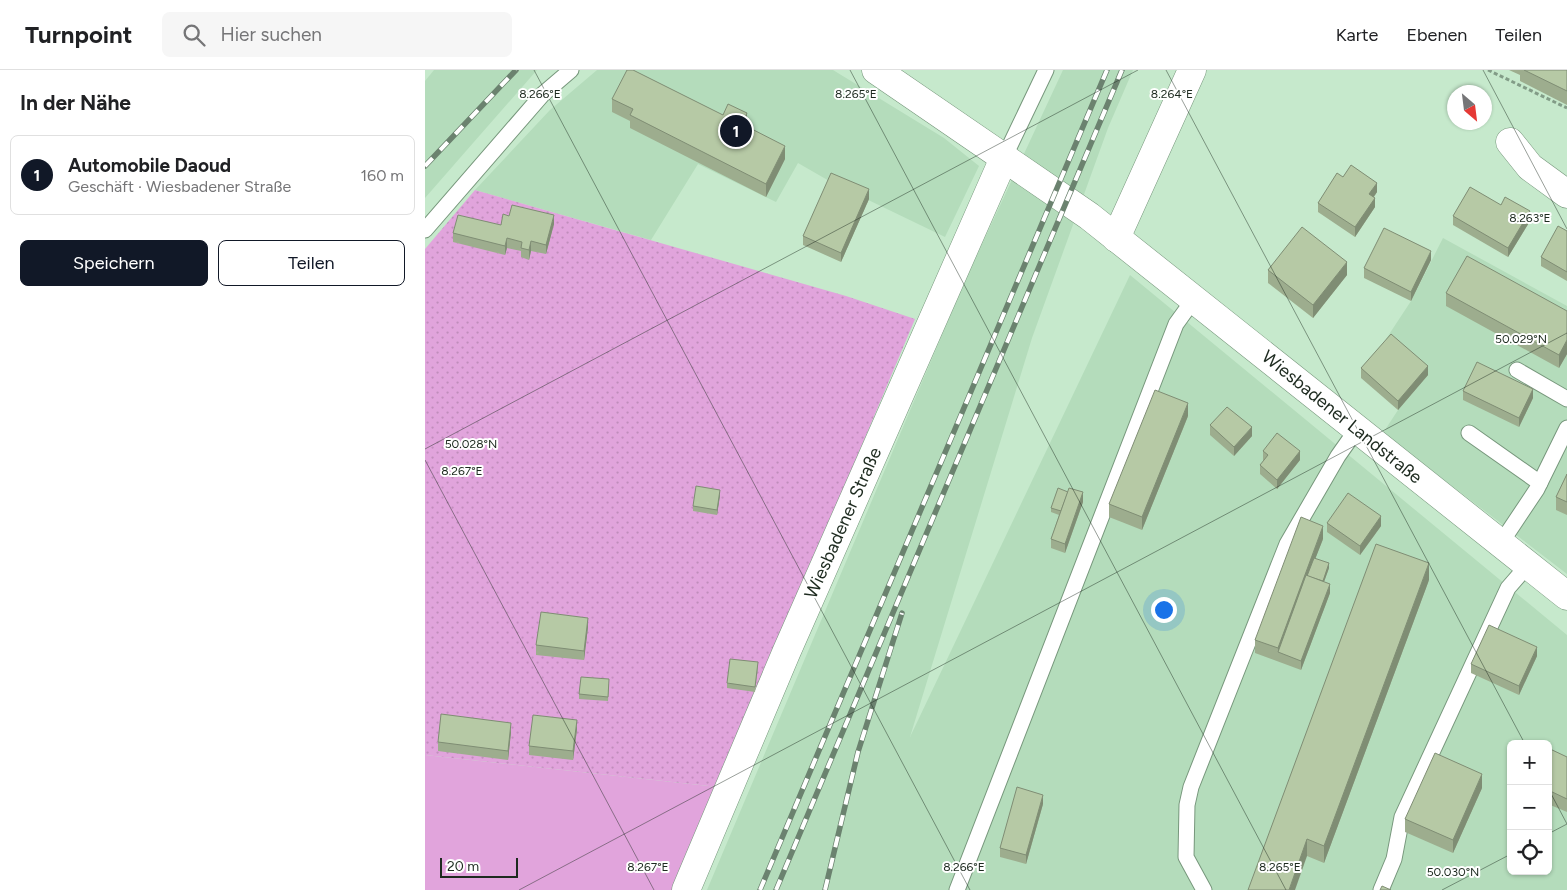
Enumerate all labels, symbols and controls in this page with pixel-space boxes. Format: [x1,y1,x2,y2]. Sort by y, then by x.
search box [162,12,512,57]
text: Turnpoint [25,20,132,49]
icon: search [180,21,208,49]
text: Hier suchen [220,23,322,46]
text: Karte [1336,24,1378,46]
text: Ebenen [1406,24,1467,46]
text: Teilen [1495,24,1542,46]
north arrow [1447,85,1492,130]
text: 8.266°E [519,87,561,101]
text: 8.265°E [835,87,877,101]
text: 8.264°E [1151,87,1193,101]
text: In der Nähe [20,90,131,115]
pin: 1 [720,112,752,150]
text: Automobile Daoud [68,154,231,177]
text: 1 [34,166,40,185]
text: 160 m [361,166,404,185]
text: Geschäft · Wiesbadener Straße [68,177,291,196]
text: 8.263°E [1509,211,1551,225]
button: Speichern [20,240,208,286]
button: Teilen [218,240,405,286]
text: 50.029°N [1495,332,1547,346]
street label: Wiesbadener Landstraße [1257,346,1427,489]
text: 50.028°N [445,437,497,451]
street label: Wiesbadener Straße [800,444,886,602]
text: 8.267°E [441,464,483,478]
your location [1151,597,1177,623]
map controls [1507,740,1552,875]
button: + [1507,740,1552,785]
button: − [1507,785,1552,830]
button: locate [1507,830,1552,875]
scale bar [440,855,517,878]
text: 20 m [447,858,479,875]
text: 8.267°E [627,860,669,874]
text: 8.266°E [943,860,985,874]
text: 8.265°E [1259,860,1301,874]
text: 50.030°N [1427,865,1479,879]

